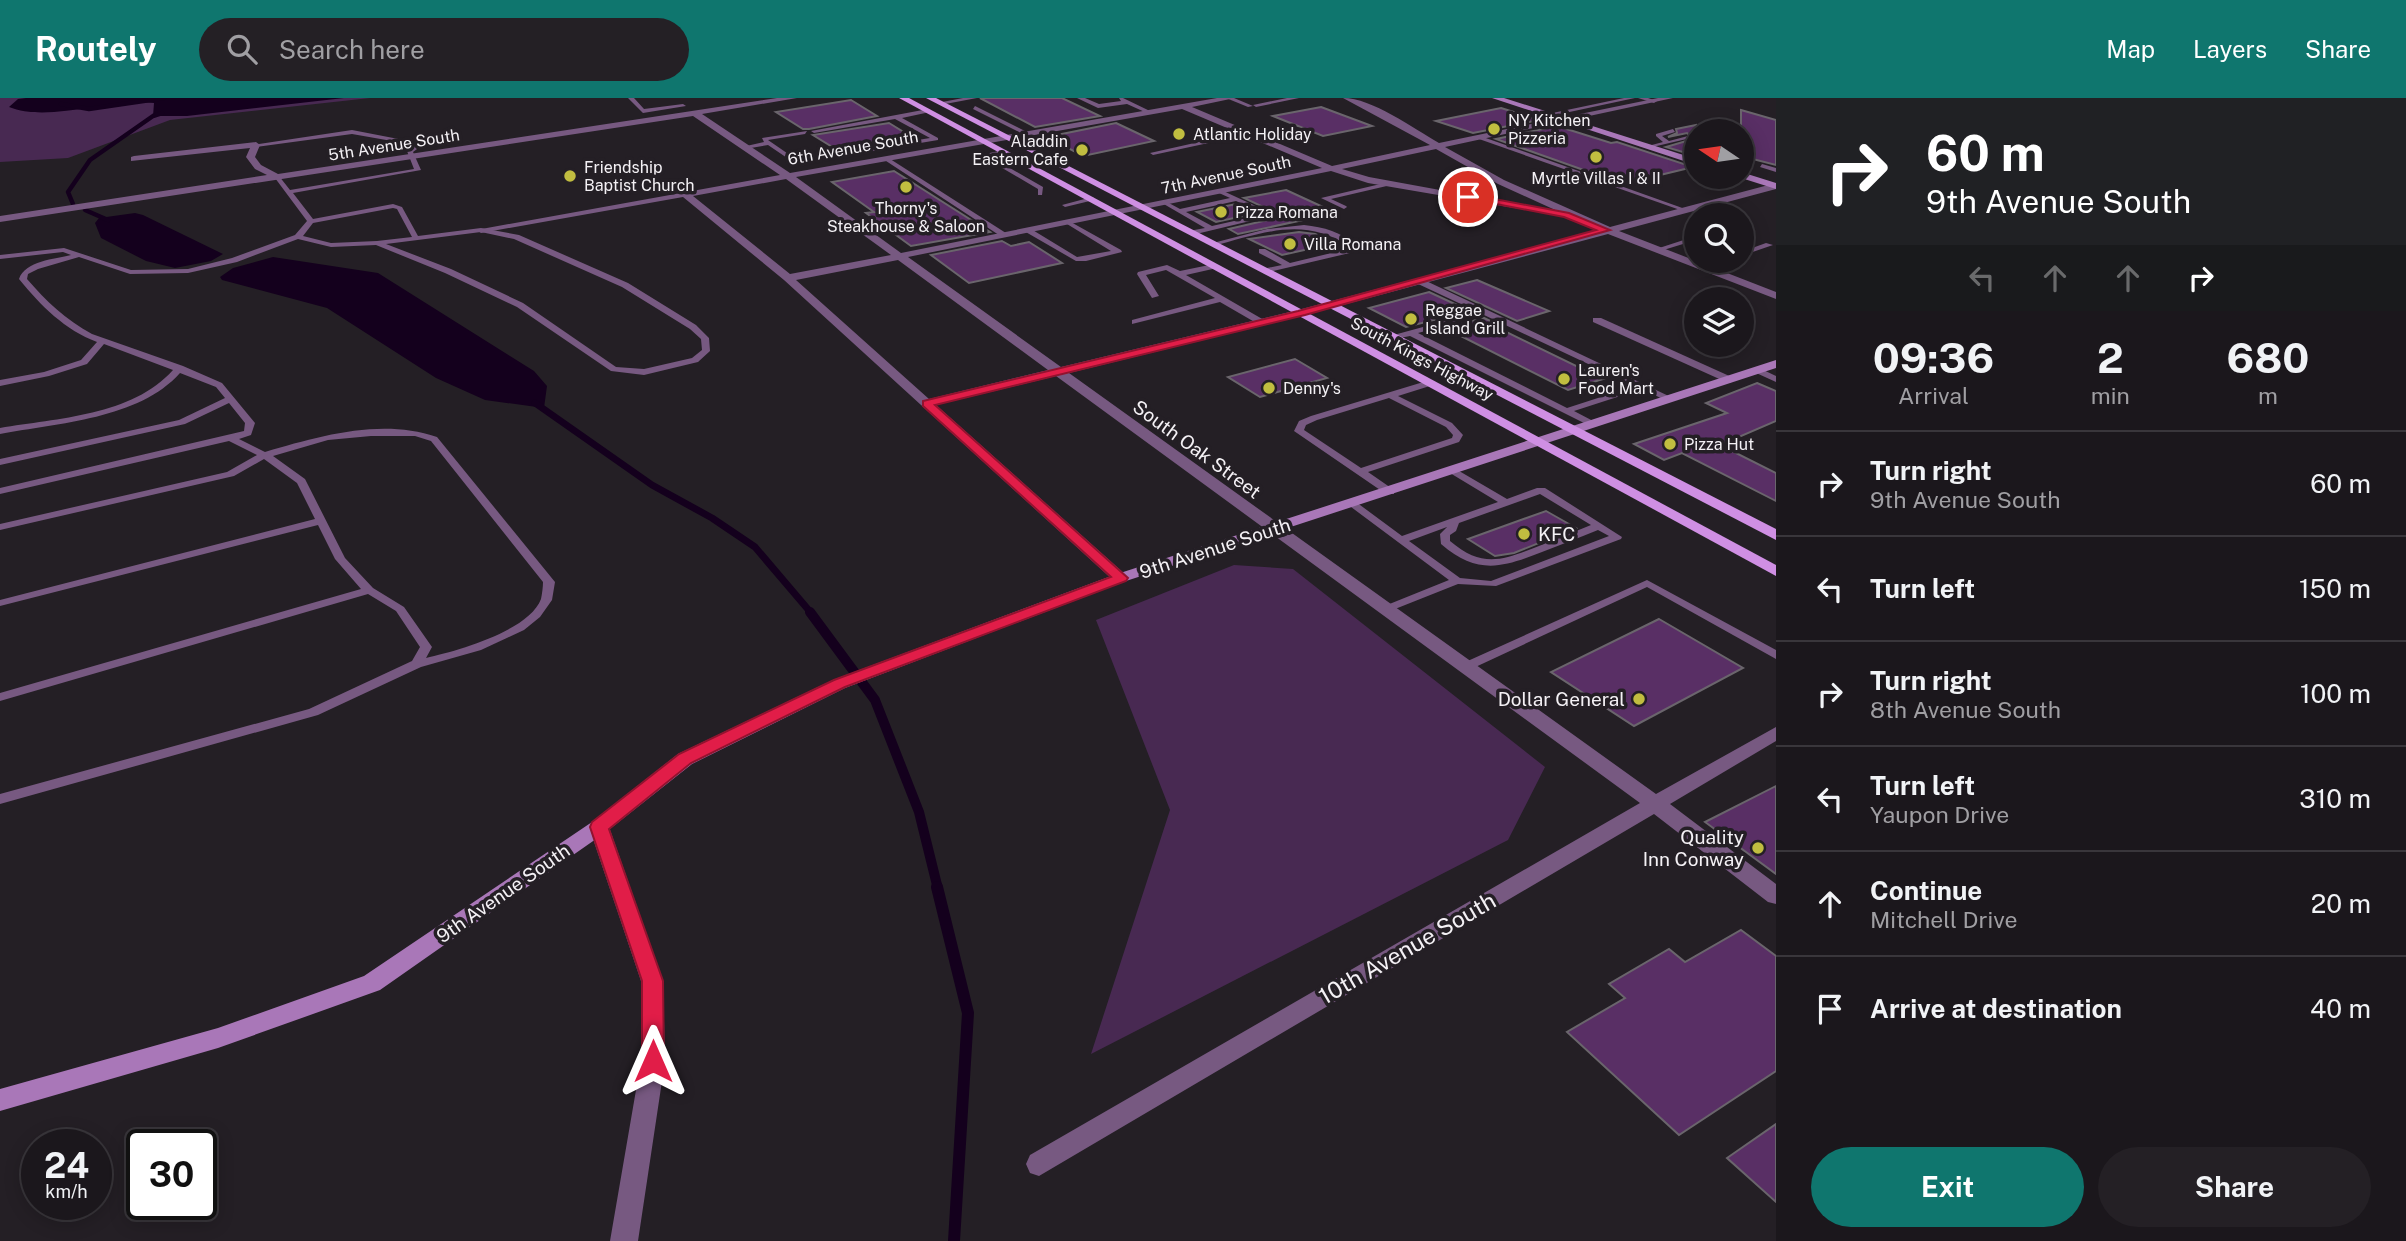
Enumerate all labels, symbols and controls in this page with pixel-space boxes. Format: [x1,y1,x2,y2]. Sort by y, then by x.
search box [199,18,689,81]
text: Routely [35,30,157,68]
icon: search [223,30,261,68]
text: Search here [279,34,425,65]
text: Map [2106,35,2155,63]
text: Layers [2193,35,2267,63]
text: Share [2305,35,2371,63]
place label: NY Kitchen Pizzeria [1508,111,1590,148]
north arrow [1684,119,1754,189]
map controls [1684,119,1754,357]
marker: NY Kitchen Pizzeria [1486,121,1502,137]
text: 60 m [1926,124,2045,182]
street label: 5th Avenue South [327,125,461,165]
place label: Atlantic Holiday [1193,125,1312,144]
marker: Atlantic Holiday [1171,126,1187,142]
icon: right [1811,126,1902,217]
street label: 6th Avenue South [786,127,920,169]
place label: Aladdin Eastern Cafe [972,132,1068,169]
marker: Aladdin Eastern Cafe [1074,142,1090,158]
marker: Myrtle Villas I & II [1588,149,1604,165]
street label: 7th Avenue South [1159,152,1293,198]
place label: Friendship Baptist Church [584,158,695,195]
pin [1438,167,1498,227]
marker: Friendship Baptist Church [562,168,578,184]
place label: Myrtle Villas I & II [1531,169,1661,188]
icon: arrive [1449,178,1487,216]
marker: Thorny's Steakhouse & Saloon [898,179,914,195]
text: 9th Avenue South [1926,183,2191,220]
place label: Thorny's Steakhouse & Saloon [827,199,985,236]
place label: Pizza Romana [1235,203,1338,222]
button: search [1684,203,1754,273]
marker: Pizza Romana [1213,204,1229,220]
place label: Villa Romana [1304,235,1401,254]
marker: Villa Romana [1282,236,1298,252]
icon: left [1963,259,2001,297]
icon: ahead [2036,259,2074,297]
icon: ahead [2109,259,2147,297]
icon: right [2182,259,2220,297]
button: layers [1684,287,1754,357]
place label: Reggae Island Grill [1425,301,1506,338]
marker: Reggae Island Grill [1403,311,1419,327]
street label: South Kings Highway [1347,313,1497,405]
text: 09:36 [1873,333,1994,382]
text: 2 [2097,333,2124,382]
text: 680 [2227,333,2309,382]
place label: Lauren's Food Mart [1578,361,1654,398]
marker: Lauren's Food Mart [1556,371,1572,387]
place label: Denny's [1283,379,1341,398]
marker: Denny's [1261,380,1277,396]
text: Arrival [1898,382,1969,409]
text: min [2091,382,2130,409]
text: m [2258,382,2278,409]
street label: South Oak Street [1129,395,1265,503]
place label: Pizza Hut [1684,435,1754,454]
marker: Pizza Hut [1662,436,1678,452]
text: Turn right [1870,455,1992,486]
icon: right [1811,465,1849,503]
text: 60 m [2310,468,2371,499]
text: 9th Avenue South [1870,486,2061,513]
street label: 9th Avenue South [1137,513,1293,583]
place label: KFC [1538,523,1575,545]
marker: KFC [1516,526,1532,542]
icon: left [1811,570,1849,608]
text: Turn left [1870,573,1975,604]
text: 150 m [2299,573,2371,604]
text: Turn right [1870,665,1992,696]
icon: right [1811,675,1849,713]
text: 100 m [2300,678,2371,709]
place label: Dollar General [1498,688,1625,710]
marker: Dollar General [1631,691,1647,707]
text: 8th Avenue South [1870,696,2061,723]
text: Turn left [1870,770,1975,801]
icon: left [1811,780,1849,818]
text: 310 m [2299,783,2371,814]
text: Yaupon Drive [1870,801,2009,828]
place label: Quality Inn Conway [1643,826,1744,870]
street label: 9th Avenue South [432,839,574,947]
marker: Quality Inn Conway [1750,840,1766,856]
text: Continue [1870,875,1982,906]
icon: ahead [1811,885,1849,923]
street label: 10th Avenue South [1314,886,1500,1010]
text: 20 m [2311,888,2371,919]
text: Mitchell Drive [1870,906,2018,933]
icon: arrive [1811,990,1849,1028]
text: Arrive at destination [1870,993,2122,1024]
text: 40 m [2310,993,2371,1024]
position arrow [616,1024,690,1098]
speed limit sign: 30 [126,1129,217,1220]
text: 24 [44,1145,89,1186]
button: Exit [1811,1147,2084,1227]
button: Share [2098,1147,2371,1227]
text: km/h [45,1181,88,1202]

